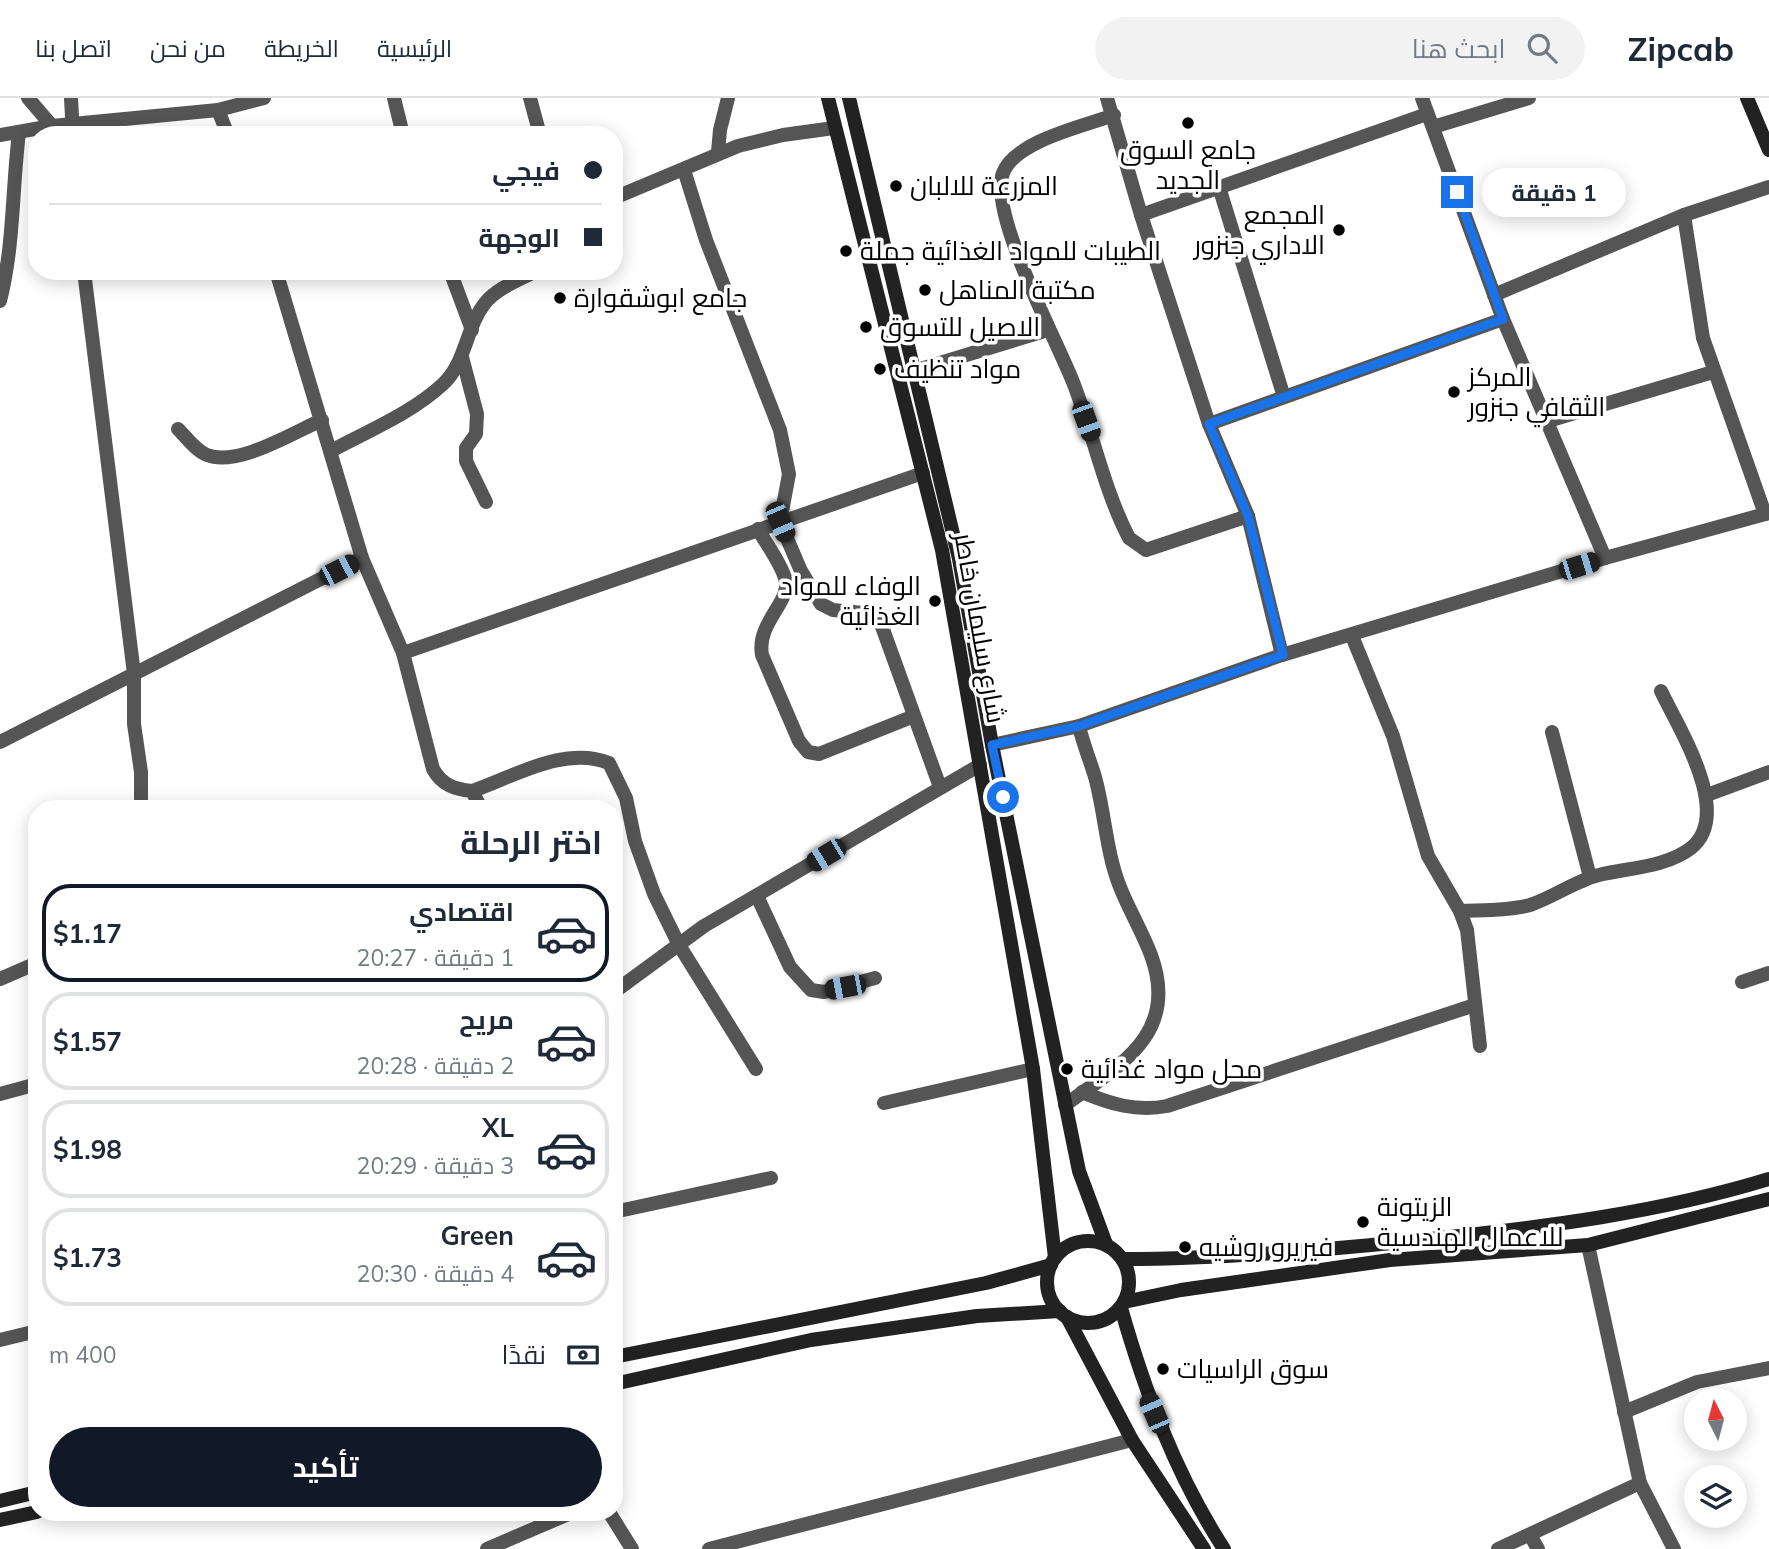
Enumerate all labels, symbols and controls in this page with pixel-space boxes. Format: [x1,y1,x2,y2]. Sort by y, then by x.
search box [1095,17,1585,80]
text: Zipcab [1627,28,1734,69]
icon: search [1523,29,1561,67]
text: ابحث هنا [1412,32,1505,65]
text: اتصل بنا [35,33,112,63]
text: من نحن [150,33,226,63]
text: الخريطة [264,33,339,63]
text: الرئيسية [377,33,452,63]
marker: جامع السوق الجديد [1180,115,1196,131]
place label: جامع السوق الجديد [1120,133,1256,196]
text: فيجي [492,154,560,187]
callout: 1 دقيقة [1482,168,1625,217]
place label: المزرعة للالبان [910,169,1058,202]
route end [1441,176,1473,208]
marker: المزرعة للالبان [888,178,904,194]
text: 1 دقيقة [1511,178,1597,207]
place label: المجمع الاداري جنزور [1192,198,1325,265]
text: الوجهة [479,221,560,254]
marker: المجمع الاداري جنزور [1331,222,1347,238]
place label: الطيبات للمواد الغذائية جملة [860,234,1161,267]
marker: الطيبات للمواد الغذائية جملة [838,243,854,259]
place label: مكتبة المناهل [939,273,1096,306]
place label: جامع ابوشقوارة [574,281,747,315]
marker: مكتبة المناهل [917,282,933,298]
marker: جامع ابوشقوارة [552,290,568,306]
place label: الاصيل للتسوق [880,310,1040,343]
marker: الاصيل للتسوق [858,319,874,335]
place label: مواد تنظيف [894,352,1021,385]
place label: المركز الثقافي جنزور [1466,360,1605,428]
marker: مواد تنظيف [872,361,888,377]
marker: المركز الثقافي جنزور [1446,384,1462,400]
car [1069,398,1104,444]
car [763,499,798,545]
street label: شارع سليمان خاطر [946,528,1013,726]
car [1556,550,1603,582]
car [316,551,363,589]
place label: الوفاء للمواد الغذائية [780,569,921,632]
marker: الوفاء للمواد الغذائية [927,593,943,609]
route start [987,781,1019,813]
text: اختر الرحلة [460,822,602,862]
car [803,835,850,875]
text: اقتصادي [409,895,514,928]
icon: car [535,902,598,965]
text: $1.17 [53,917,122,950]
text: 1 دقيقة · 20:27 [357,943,514,972]
car [823,973,868,1001]
text: مريح [459,1003,514,1036]
icon: car [535,1010,598,1073]
text: $1.57 [53,1025,122,1058]
text: 2 دقيقة · 20:28 [357,1051,514,1080]
place label: محل مواد غذائية [1081,1052,1262,1085]
marker: محل مواد غذائية [1059,1061,1075,1077]
text: XL [482,1111,514,1144]
icon: car [535,1118,598,1181]
text: $1.98 [53,1133,122,1166]
text: 3 دقيقة · 20:29 [357,1151,514,1180]
place label: الزيتونة للاعمال الهندسية [1377,1190,1563,1253]
marker: الزيتونة للاعمال الهندسية [1355,1214,1371,1230]
text: Green [441,1219,514,1252]
icon: car [535,1226,598,1289]
place label: فيريرو روشيه [1199,1230,1333,1263]
marker: فيريرو روشيه [1177,1239,1193,1255]
text: $1.73 [53,1241,122,1274]
text: 4 دقيقة · 20:30 [357,1259,514,1288]
icon: cash [564,1336,602,1374]
text: نقدًا [502,1338,546,1371]
text: 400 m [49,1340,117,1369]
place label: سوق الراسيات [1177,1352,1329,1385]
marker: سوق الراسيات [1155,1361,1171,1377]
north arrow [1684,1388,1746,1451]
map controls [1684,1388,1747,1528]
car [1137,1390,1172,1436]
button: تأكيد [49,1427,602,1507]
button: layers [1684,1465,1747,1528]

